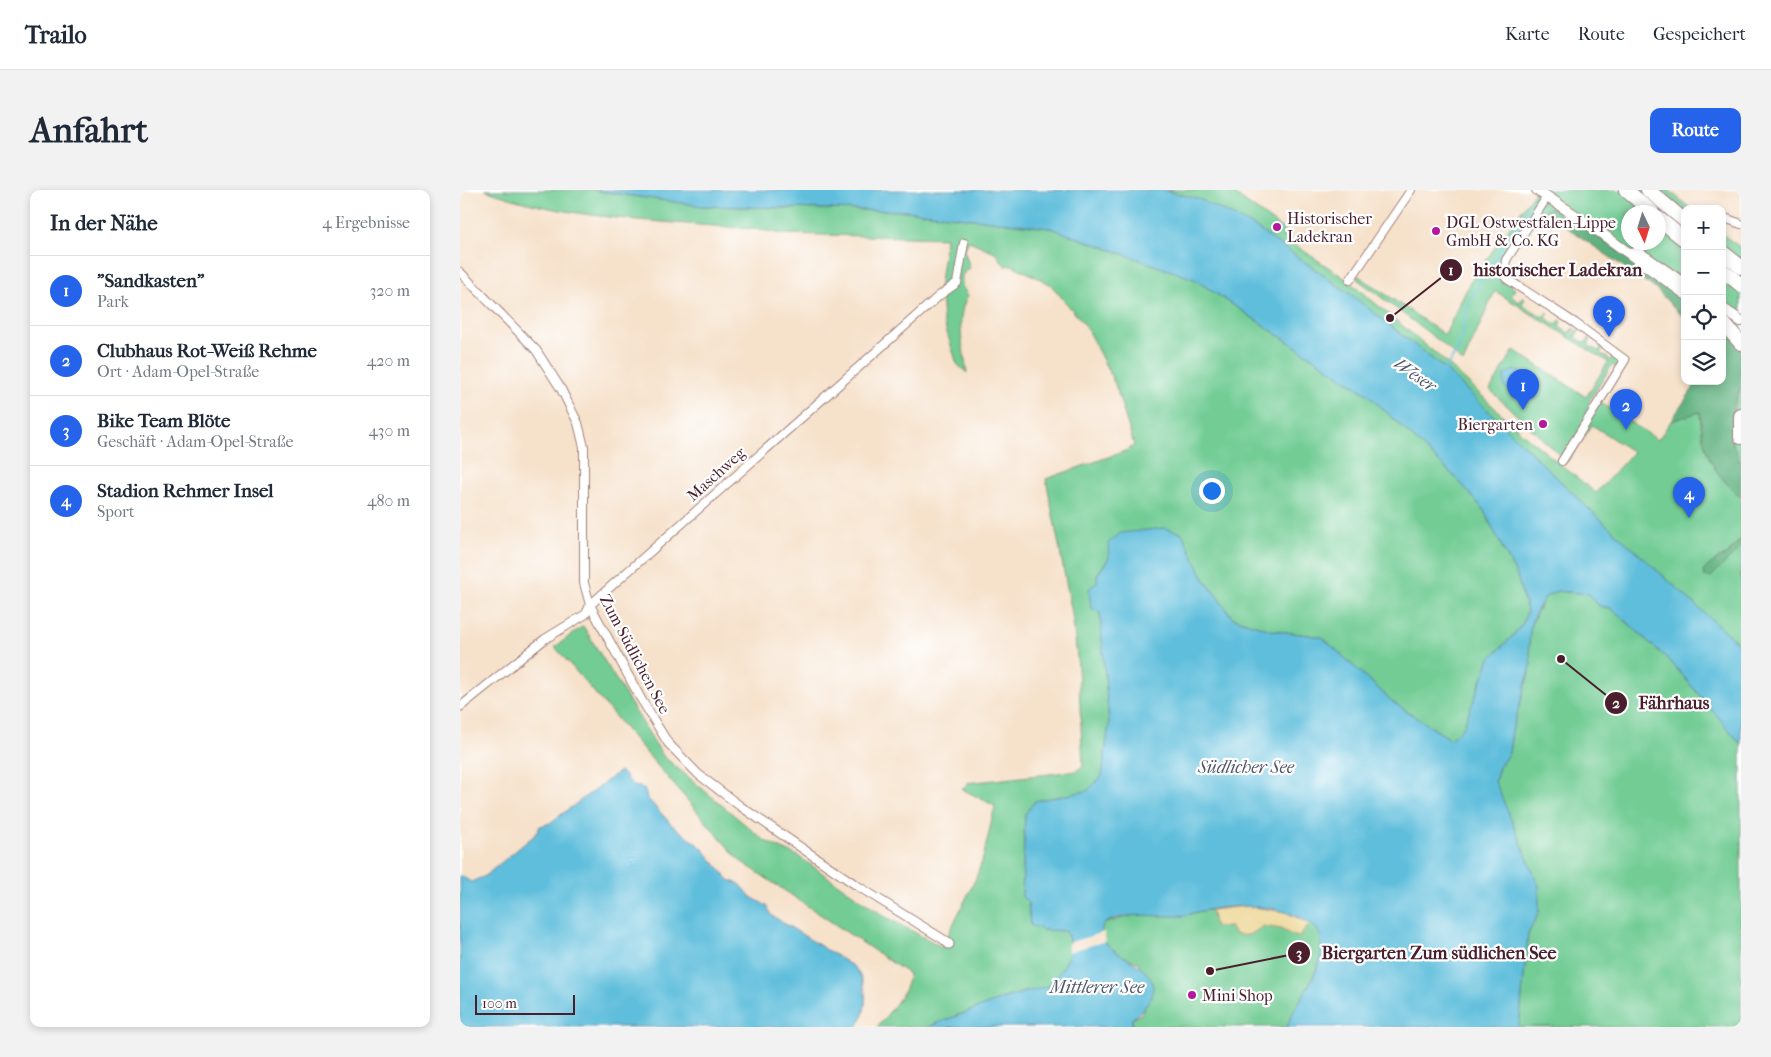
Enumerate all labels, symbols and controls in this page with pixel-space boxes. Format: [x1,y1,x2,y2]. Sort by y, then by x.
text: Trailo [25,21,87,49]
text: Karte [1505,24,1550,45]
text: Route [1578,24,1625,45]
text: Gespeichert [1653,24,1746,45]
button: Route [1650,108,1741,153]
text: Anfahrt [30,110,148,151]
north arrow [1621,205,1666,250]
map controls [1681,205,1726,385]
button: + [1681,205,1726,250]
place label: Historischer Ladekran [1287,209,1372,246]
text: In der Nähe [50,211,158,235]
text: 4 Ergebnisse [322,213,410,232]
place label: DGL Ostwestfalen-Lippe GmbH & Co. KG [1446,213,1616,250]
marker: Historischer Ladekran [1271,221,1283,233]
marker: DGL Ostwestfalen-Lippe GmbH & Co. KG [1430,225,1442,237]
button: − [1681,250,1726,295]
callout: historischer Ladekran [1438,253,1652,286]
text: historischer Ladekran [1472,260,1643,281]
text: 1 [1448,261,1454,279]
text: "Sandkasten" [97,270,204,292]
text: 1 [63,281,69,300]
text: 320 m [370,281,410,300]
text: Park [97,292,129,311]
button: locate [1681,295,1726,340]
pin: 3 [1593,296,1625,337]
text: Clubhaus Rot-Weiß Rehme [97,340,317,362]
button: layers [1681,340,1726,385]
text: 2 [62,351,70,370]
text: 420 m [367,351,410,370]
water label: Weser [1390,353,1442,398]
text: Ort · Adam-Opel-Straße [97,362,259,381]
pin: 1 [1507,369,1539,410]
pin: 2 [1610,389,1642,430]
text: Bike Team Blöte [97,410,230,432]
place label: Biergarten [1458,415,1534,434]
marker: Biergarten [1537,418,1549,430]
text: 3 [63,421,69,440]
text: 430 m [368,421,410,440]
text: Geschäft · Adam-Opel-Straße [97,432,293,451]
street label: Maschweg [683,443,749,505]
pin: 4 [1673,477,1705,518]
your location [1199,478,1225,504]
text: Stadion Rehmer Insel [97,480,274,502]
text: 4 [61,491,71,510]
text: 480 m [367,491,410,510]
text: Sport [97,502,135,521]
street label: Zum Südlichen See [596,591,674,717]
callout: Fährhaus [1603,686,1719,719]
text: Fährhaus [1638,693,1710,714]
text: 2 [1612,694,1620,712]
water label: Südlicher See [1197,757,1295,778]
callout: Biergarten Zum südlichen See [1286,936,1566,969]
text: Biergarten Zum südlichen See [1322,943,1556,964]
text: 3 [1296,944,1302,962]
water label: Mittlerer See [1048,977,1145,998]
place label: Mini Shop [1202,986,1273,1005]
marker: Mini Shop [1186,989,1198,1001]
scale bar [475,992,575,1015]
text: 100 m [482,995,517,1012]

